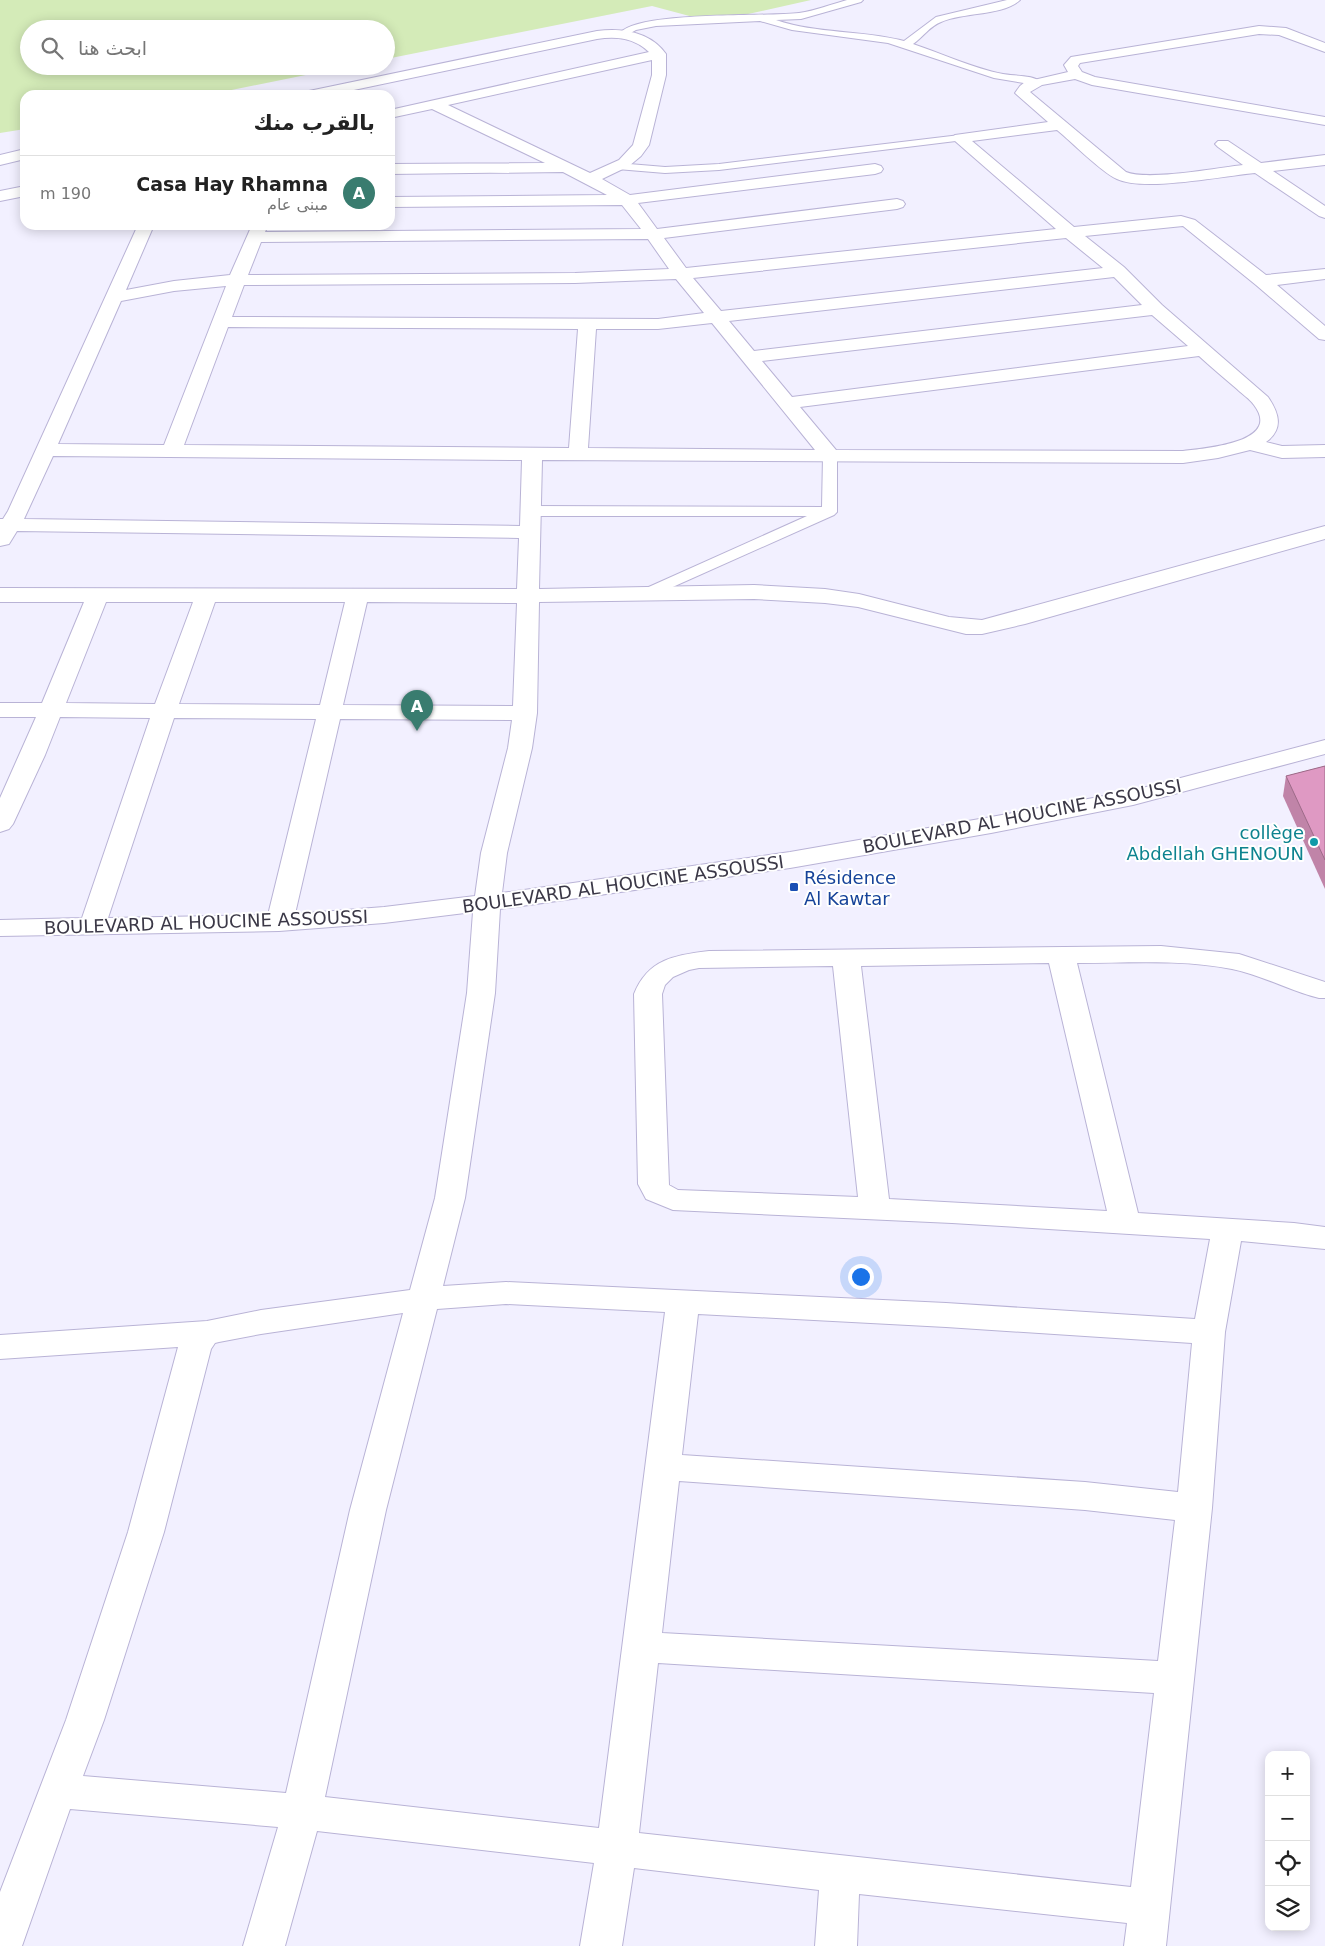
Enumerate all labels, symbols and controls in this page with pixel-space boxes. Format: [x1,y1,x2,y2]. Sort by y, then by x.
search box [20,20,395,75]
icon: search [38,34,66,62]
text: ابحث هنا [78,37,147,59]
text: بالقرب منك [254,111,375,135]
text: Casa Hay Rhamna [136,173,328,195]
text: 190 m [40,184,91,203]
text: A [353,184,365,203]
text: مبنى عام [267,195,328,214]
pin: A [401,690,433,731]
street label: BOULEVARD AL HOUCINE ASSOUSSI [861,775,1183,857]
place label: collège Abdellah GHENOUN [1126,822,1304,864]
marker: collège Abdellah GHENOUN [1308,836,1320,848]
street label: BOULEVARD AL HOUCINE ASSOUSSI [461,851,785,917]
place label: Résidence Al Kawtar [804,867,896,909]
marker: Résidence Al Kawtar [788,881,800,893]
street label: BOULEVARD AL HOUCINE ASSOUSSI [44,906,368,938]
your location [848,1264,874,1290]
map controls [1265,1751,1310,1931]
button: + [1265,1751,1310,1796]
button: − [1265,1796,1310,1841]
button: locate [1265,1841,1310,1886]
button: layers [1265,1886,1310,1931]

